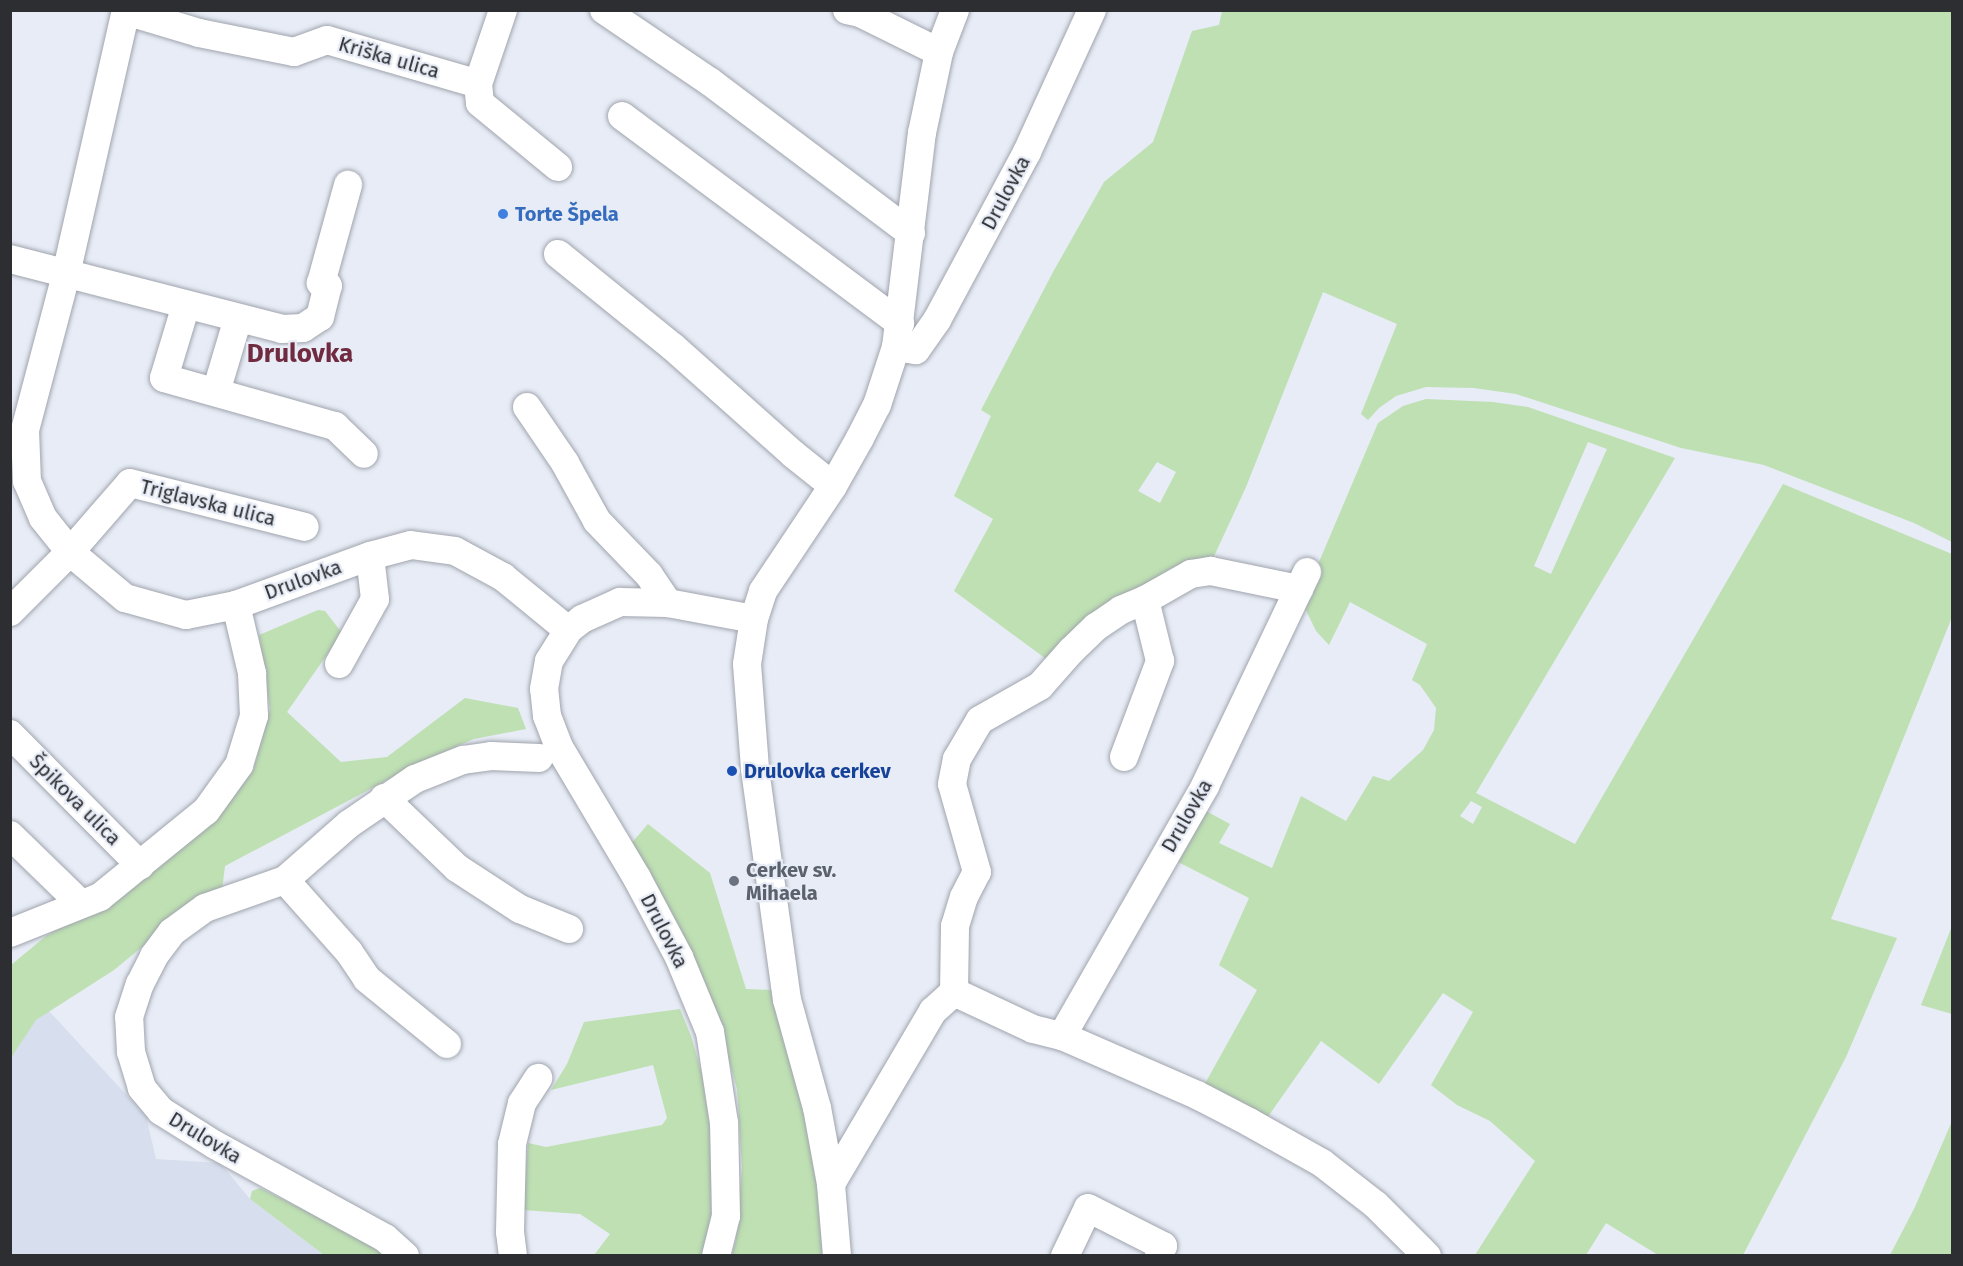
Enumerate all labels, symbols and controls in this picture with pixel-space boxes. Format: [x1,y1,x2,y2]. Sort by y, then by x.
street label: Kriška ulica [336,32,442,84]
street label: Drulovka [977,152,1035,234]
place label: Torte Špela [515,202,619,226]
marker: Torte Špela [496,207,510,221]
district label: Drulovka [247,338,353,370]
street label: Triglavska ulica [138,475,278,531]
street label: Drulovka [261,555,345,605]
street label: Špikova ulica [24,749,126,851]
place label: Drulovka cerkev [744,759,891,783]
marker: Drulovka cerkev [725,764,739,778]
street label: Drulovka [1157,775,1217,857]
place label: Cerkev sv. Mihaela [746,858,836,905]
marker: Cerkev sv. Mihaela [727,874,741,888]
street label: Drulovka [635,890,693,972]
street label: Drulovka [164,1107,246,1169]

